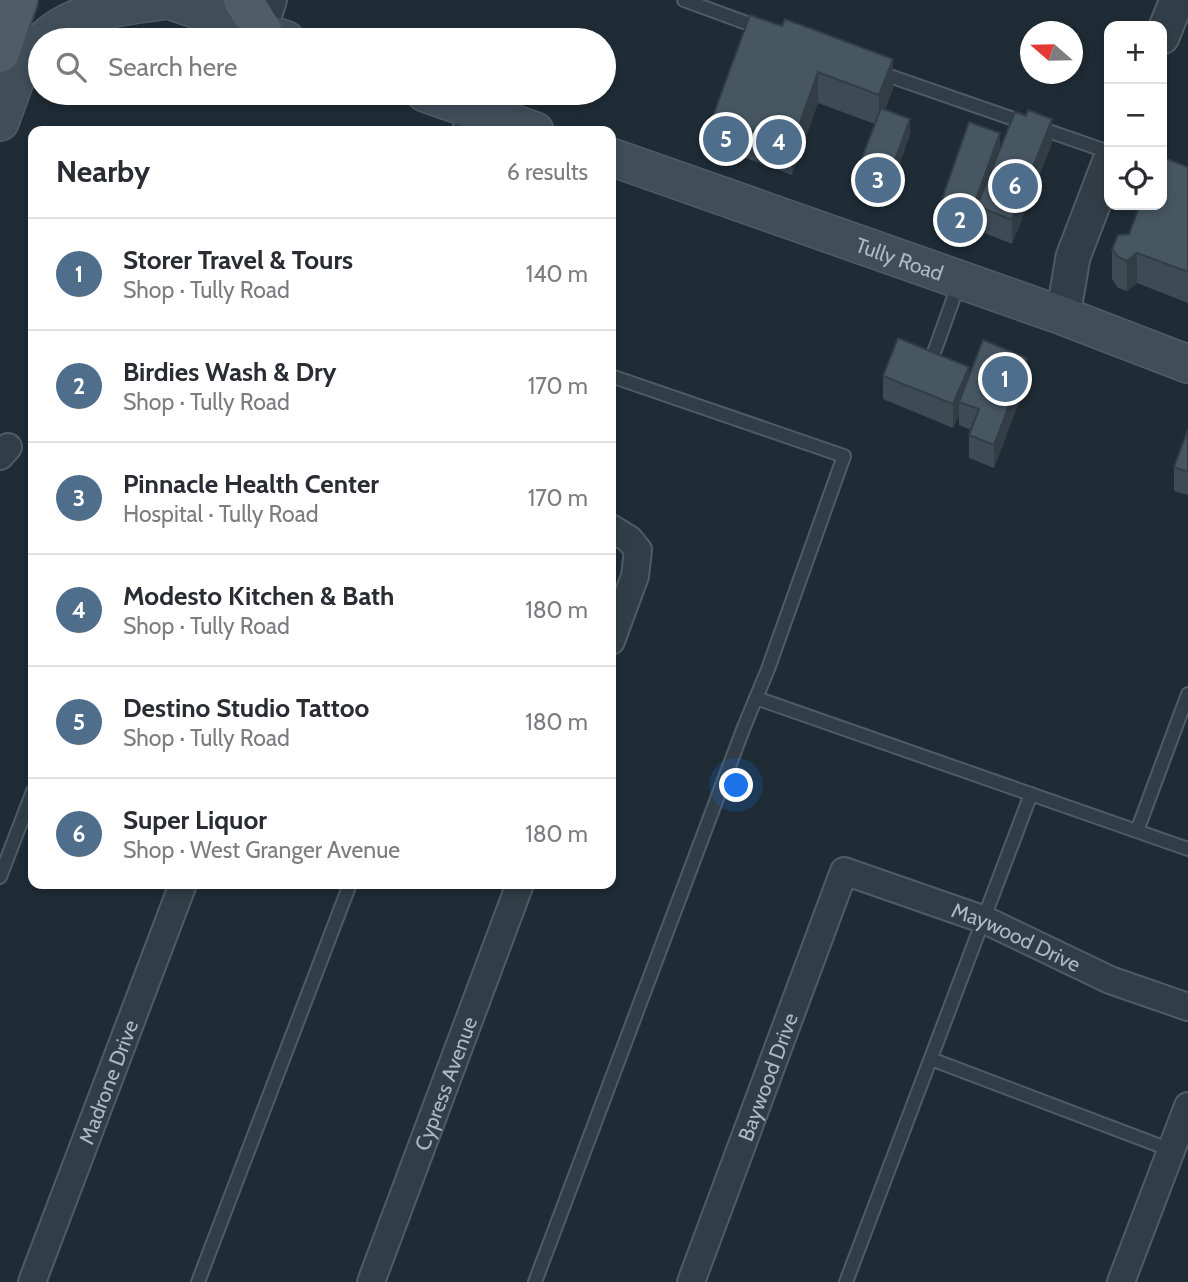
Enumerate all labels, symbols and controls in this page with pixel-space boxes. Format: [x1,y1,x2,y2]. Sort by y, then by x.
north arrow [1020,21,1083,84]
map controls [1104,21,1167,210]
button: + [1104,21,1167,84]
search box [28,28,616,105]
icon: search [52,48,90,86]
text: Search here [108,51,237,83]
button: − [1104,84,1167,147]
pin: 5 [703,113,749,165]
pin: 4 [756,116,802,168]
button: locate [1104,147,1167,210]
text: Nearby [56,153,150,190]
pin: 3 [855,154,901,206]
text: 6 results [507,158,588,186]
pin: 6 [992,160,1038,212]
pin: 2 [937,194,983,246]
street label: Tully Road [853,232,947,285]
text: Storer Travel & Tours [123,244,353,276]
text: 1 [75,260,83,288]
text: 140 m [526,260,588,288]
text: Shop · Tully Road [123,276,290,304]
pin: 1 [982,353,1028,405]
text: Birdies Wash & Dry [123,356,336,388]
text: 2 [73,372,85,400]
text: 170 m [528,372,588,400]
text: Shop · Tully Road [123,388,290,416]
text: Pinnacle Health Center [123,468,379,500]
text: 3 [73,484,85,512]
text: 170 m [528,484,588,512]
text: Hospital · Tully Road [123,500,319,528]
text: Modesto Kitchen & Bath [123,580,394,612]
text: 4 [72,596,86,624]
text: 180 m [525,596,588,624]
text: Shop · Tully Road [123,612,290,640]
text: Destino Studio Tattoo [123,692,369,724]
text: 5 [73,708,85,736]
text: 180 m [525,708,588,736]
text: Shop · Tully Road [123,724,290,752]
your location [719,768,753,802]
text: Super Liquor [123,804,267,836]
text: 6 [73,820,85,848]
text: 180 m [525,820,588,848]
text: Shop · West Granger Avenue [123,836,400,864]
street label: Maywood Drive [948,897,1085,977]
street label: Baywood Drive [732,1009,803,1144]
street label: Cypress Avenue [409,1013,482,1154]
street label: Madrone Drive [73,1016,143,1148]

